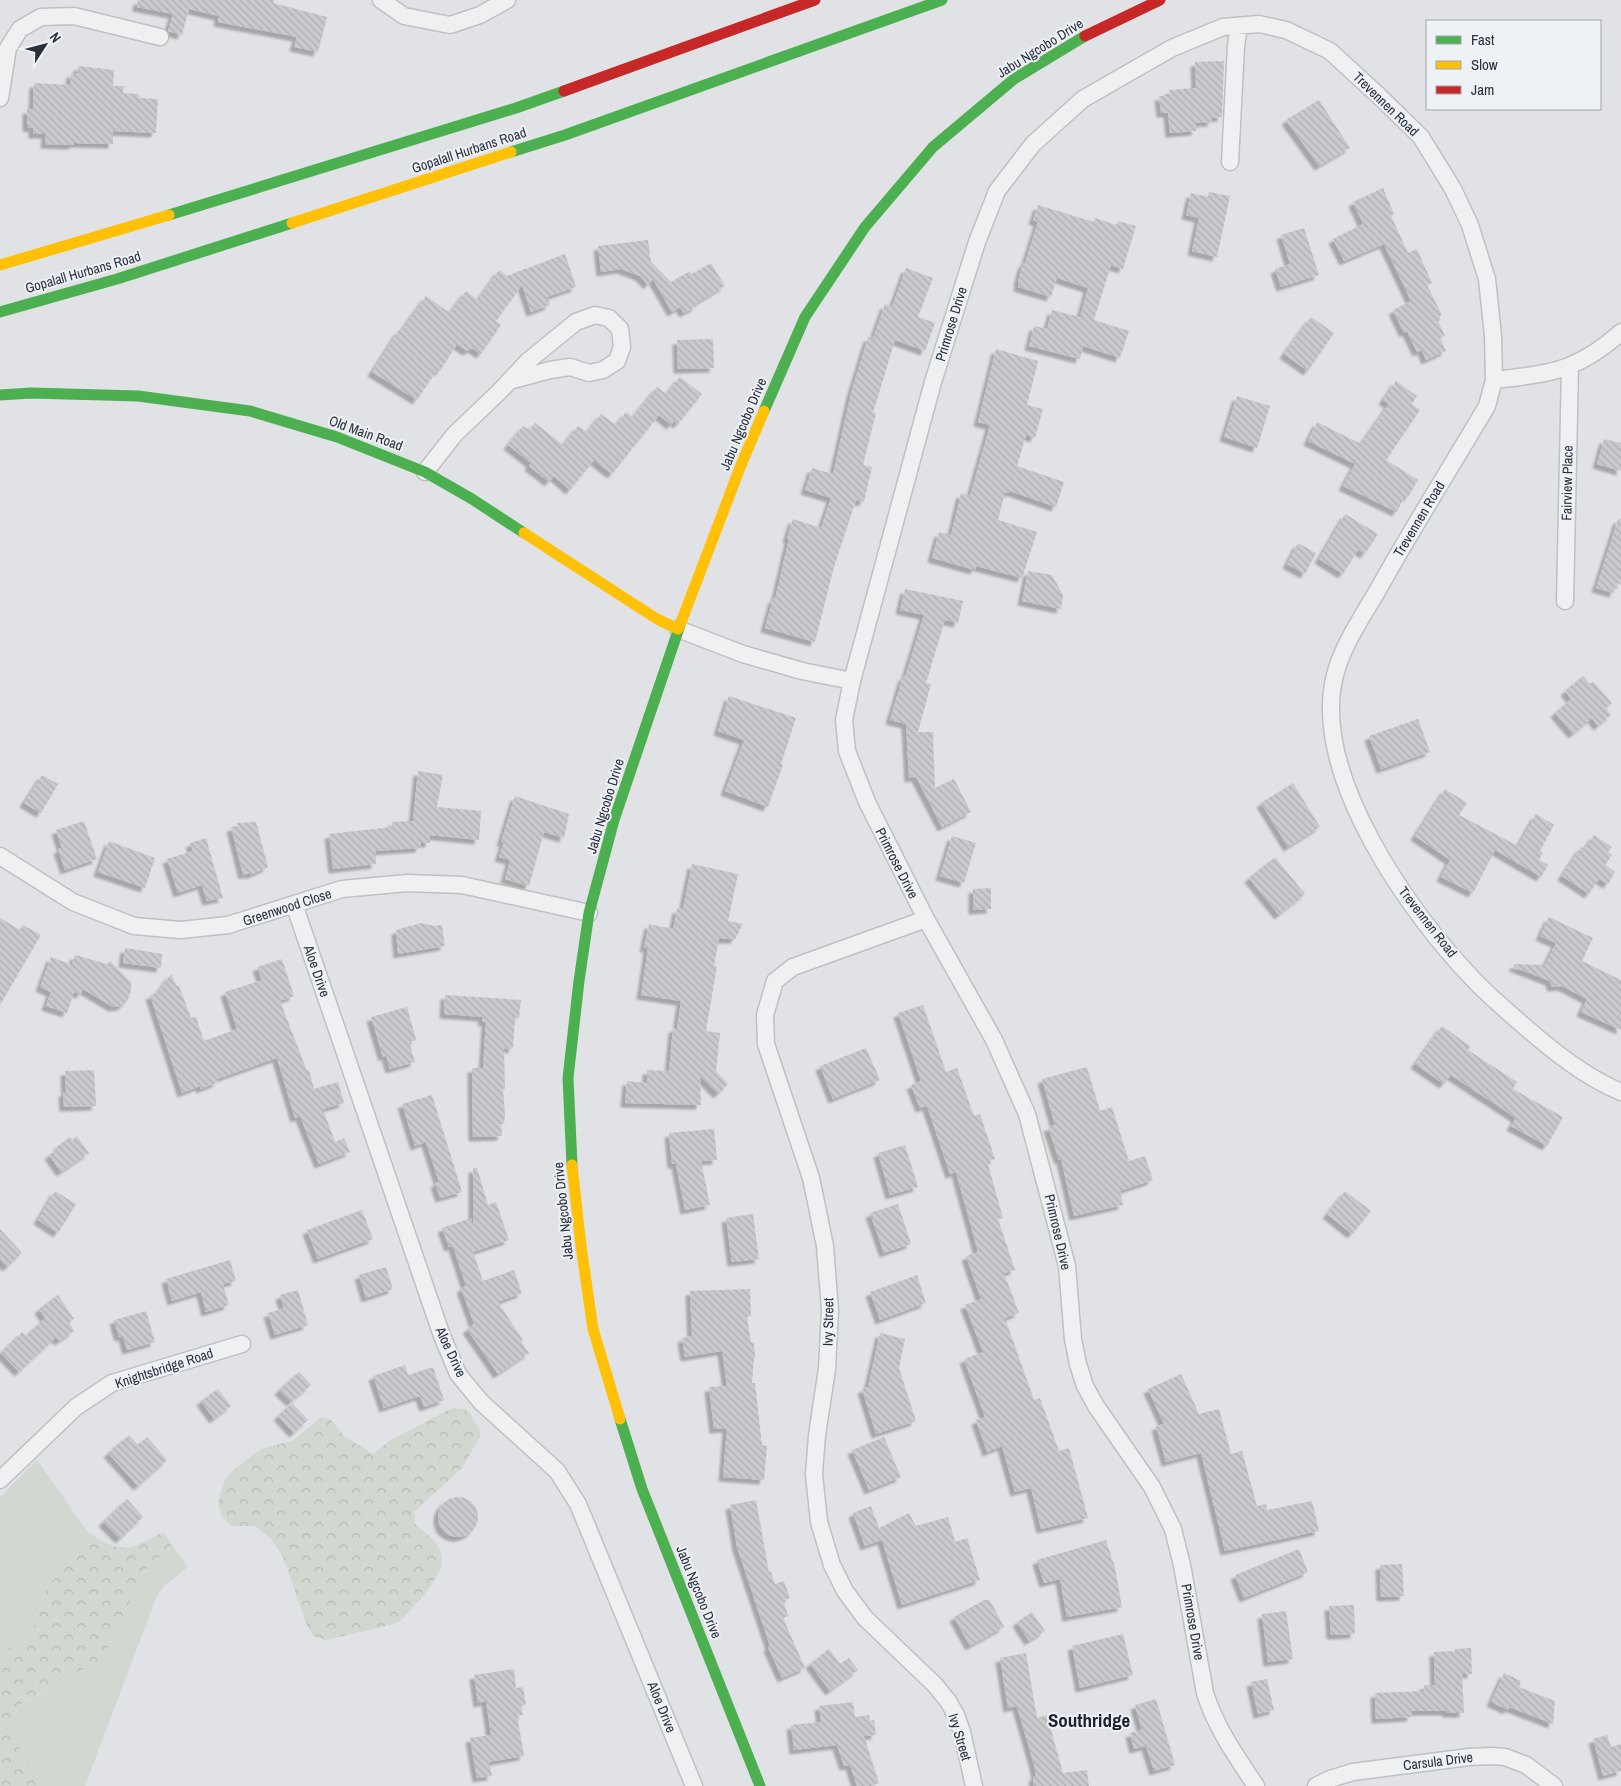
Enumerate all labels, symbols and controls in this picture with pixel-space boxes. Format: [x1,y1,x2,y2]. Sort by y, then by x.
street label: Jabu Ngcobo Drive [994,14,1086,82]
north arrow [20,20,70,70]
legend [1426,20,1601,110]
text: N [46,29,65,46]
text: Fast [1471,29,1495,50]
text: Slow [1471,54,1498,75]
street label: Trevennen Road [1349,68,1423,140]
text: Jam [1471,79,1494,100]
street label: Gopalall Hurbans Road [409,123,529,177]
street label: Gopalall Hurbans Road [23,247,143,297]
street label: Primrose Drive [931,284,971,364]
street label: Jabu Ngcobo Drive [716,375,770,473]
street label: Old Main Road [327,411,405,455]
street label: Fairview Place [1557,445,1577,521]
street label: Trevennen Road [1389,478,1449,560]
street label: Jabu Ngcobo Drive [582,756,628,856]
street label: Primrose Drive [871,825,923,901]
street label: Trevennen Road [1395,883,1461,961]
street label: Greenwood Close [241,884,333,930]
street label: Aloe Drive [299,942,334,999]
street label: Jabu Ngcobo Drive [549,1161,577,1261]
street label: Primrose Drive [1041,1192,1075,1272]
street label: Ivy Street [819,1298,837,1346]
street label: Aloe Drive [431,1323,470,1380]
street label: Knightsbridge Road [113,1344,215,1392]
street label: Jabu Ngcobo Drive [672,1543,726,1641]
street label: Primrose Drive [1177,1582,1209,1662]
street label: Aloe Drive [643,1678,680,1735]
district label: Southridge [1048,1707,1130,1733]
street label: Ivy Street [944,1711,976,1763]
street label: Carsula Drive [1402,1748,1474,1774]

